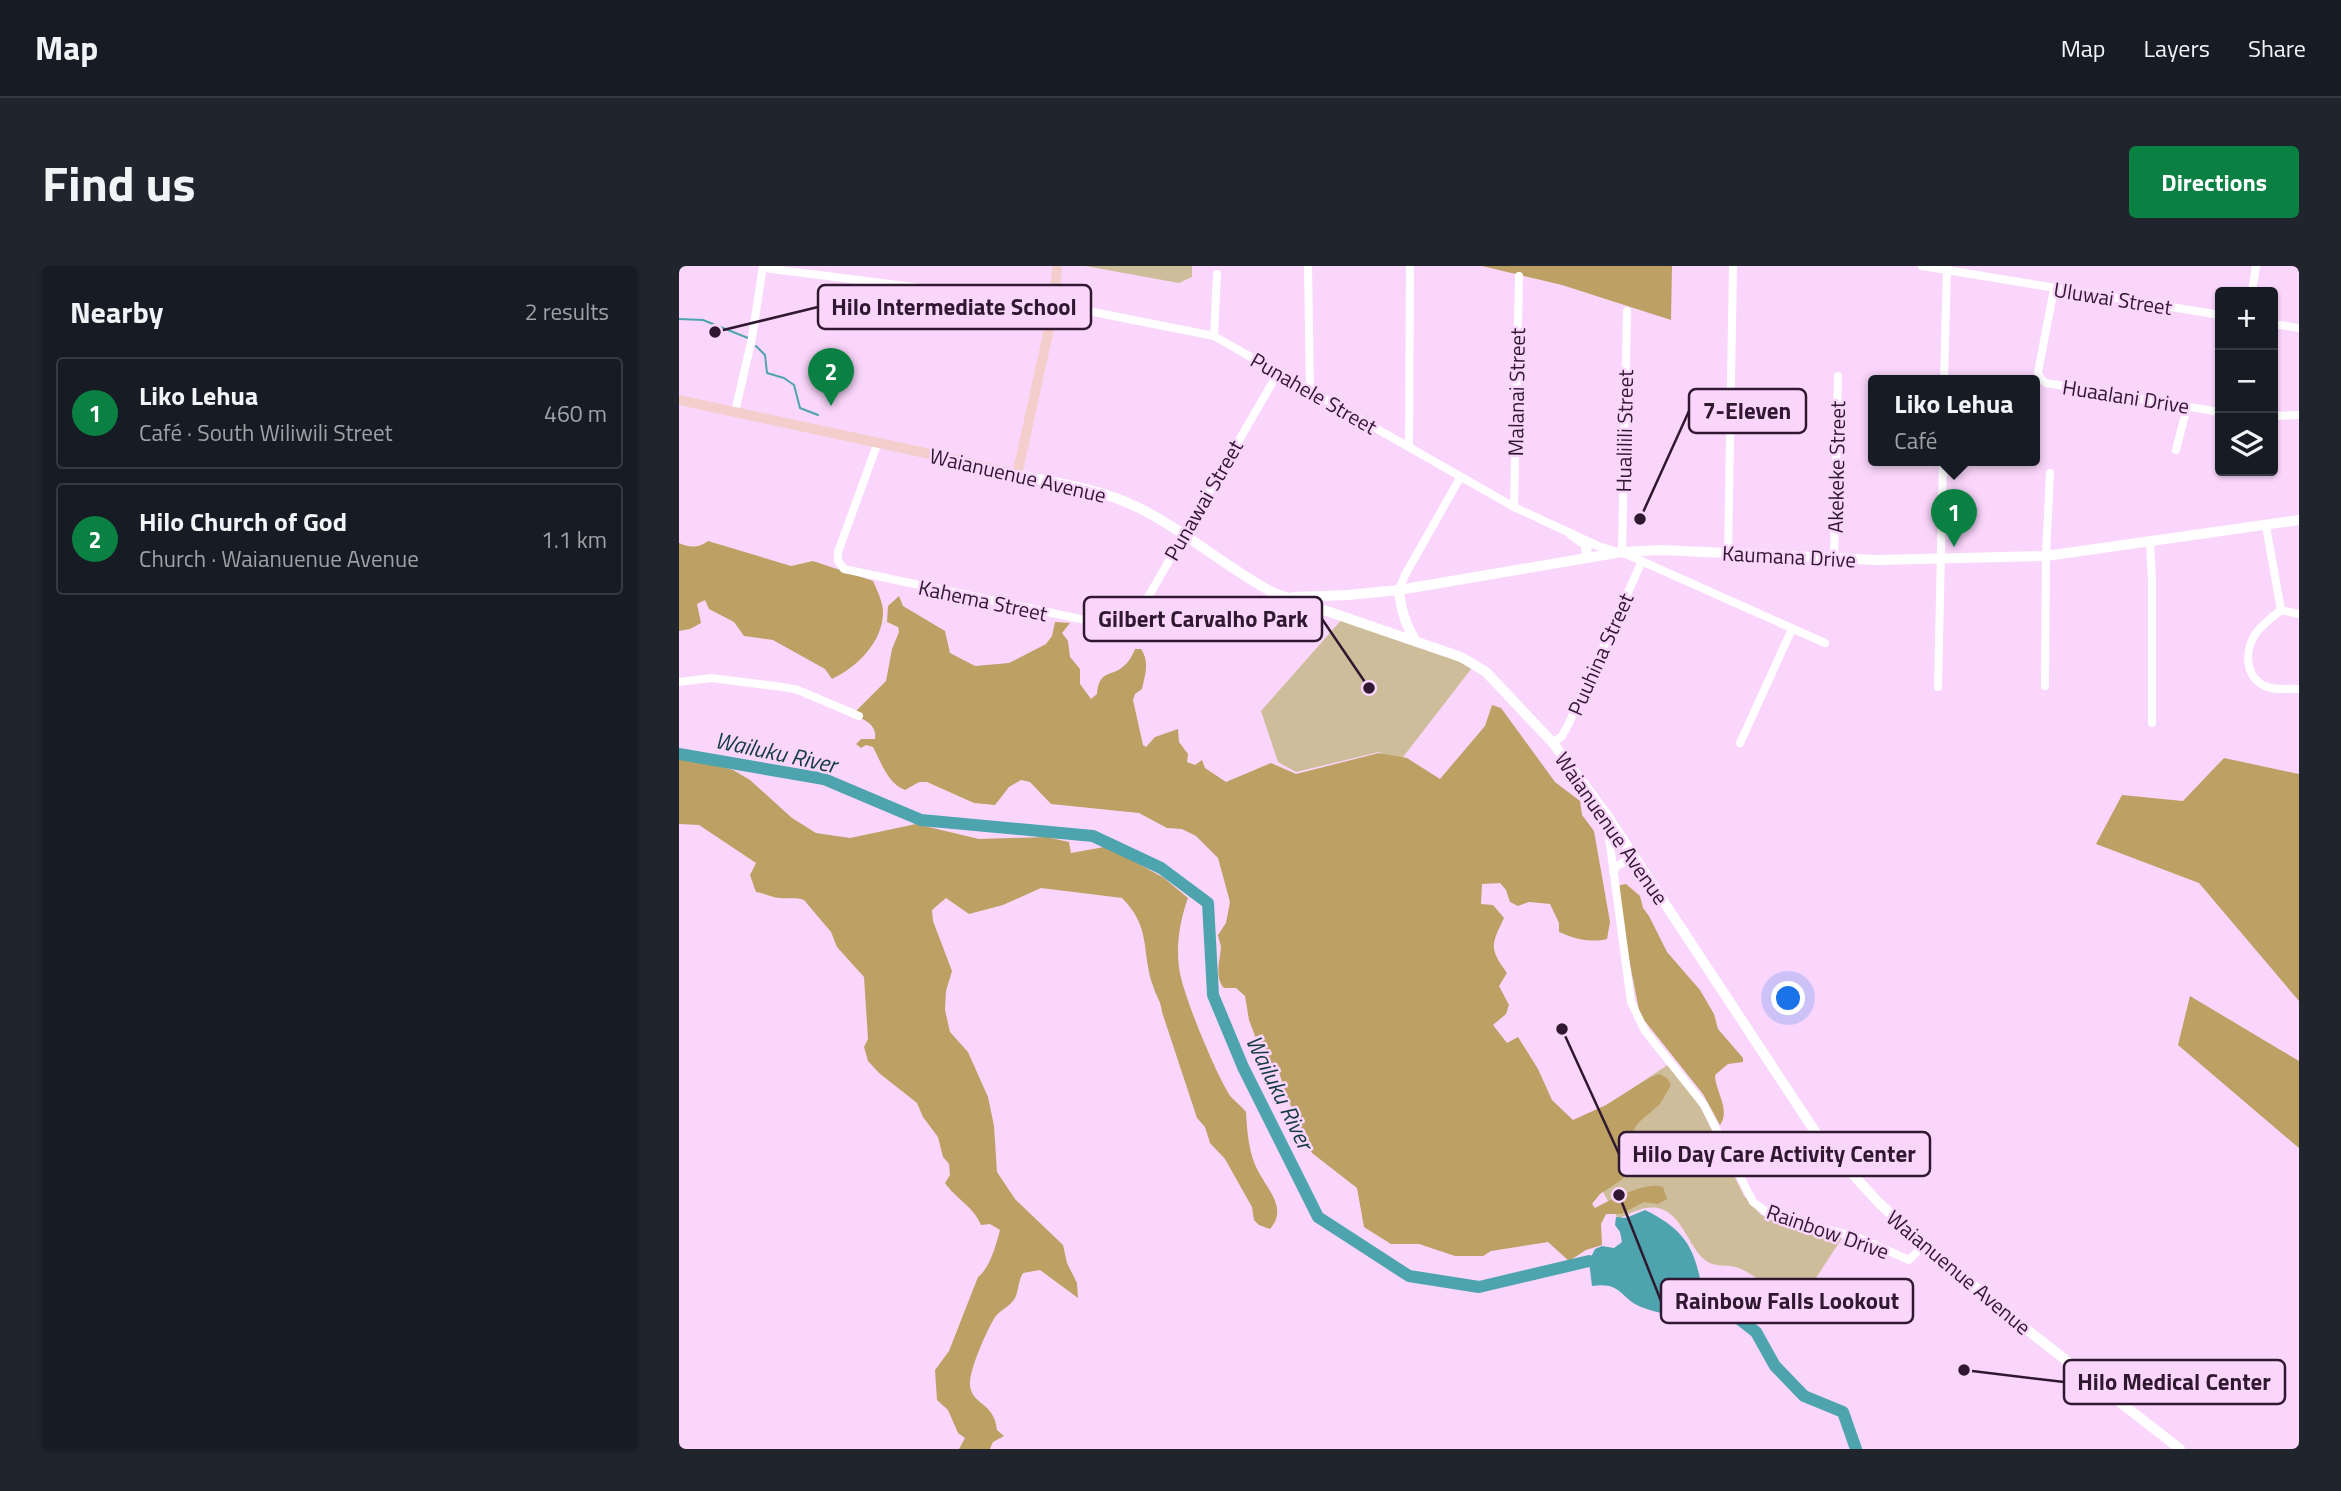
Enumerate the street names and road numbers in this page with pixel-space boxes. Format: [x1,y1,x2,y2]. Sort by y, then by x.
street label: Uluwai Street [2052,273,2175,323]
street label: Malanai Street [1499,327,1533,457]
street label: Punahele Street [1245,344,1384,443]
street label: Hualilili Street [1607,369,1641,493]
street label: Huaalani Drive [2060,370,2192,422]
street label: Akekeke Street [1819,400,1853,533]
street label: Punawai Street [1155,433,1251,567]
street label: Waianuenue Avenue [927,439,1109,511]
street label: Kaumana Drive [1721,537,1857,575]
street label: Kahema Street [916,571,1051,629]
street label: Puuhina Street [1559,587,1642,720]
street label: Waianuenue Avenue [1547,745,1677,911]
street label: Rainbow Drive [1762,1195,1894,1267]
street label: Waianuenue Avenue [1880,1202,2038,1342]

